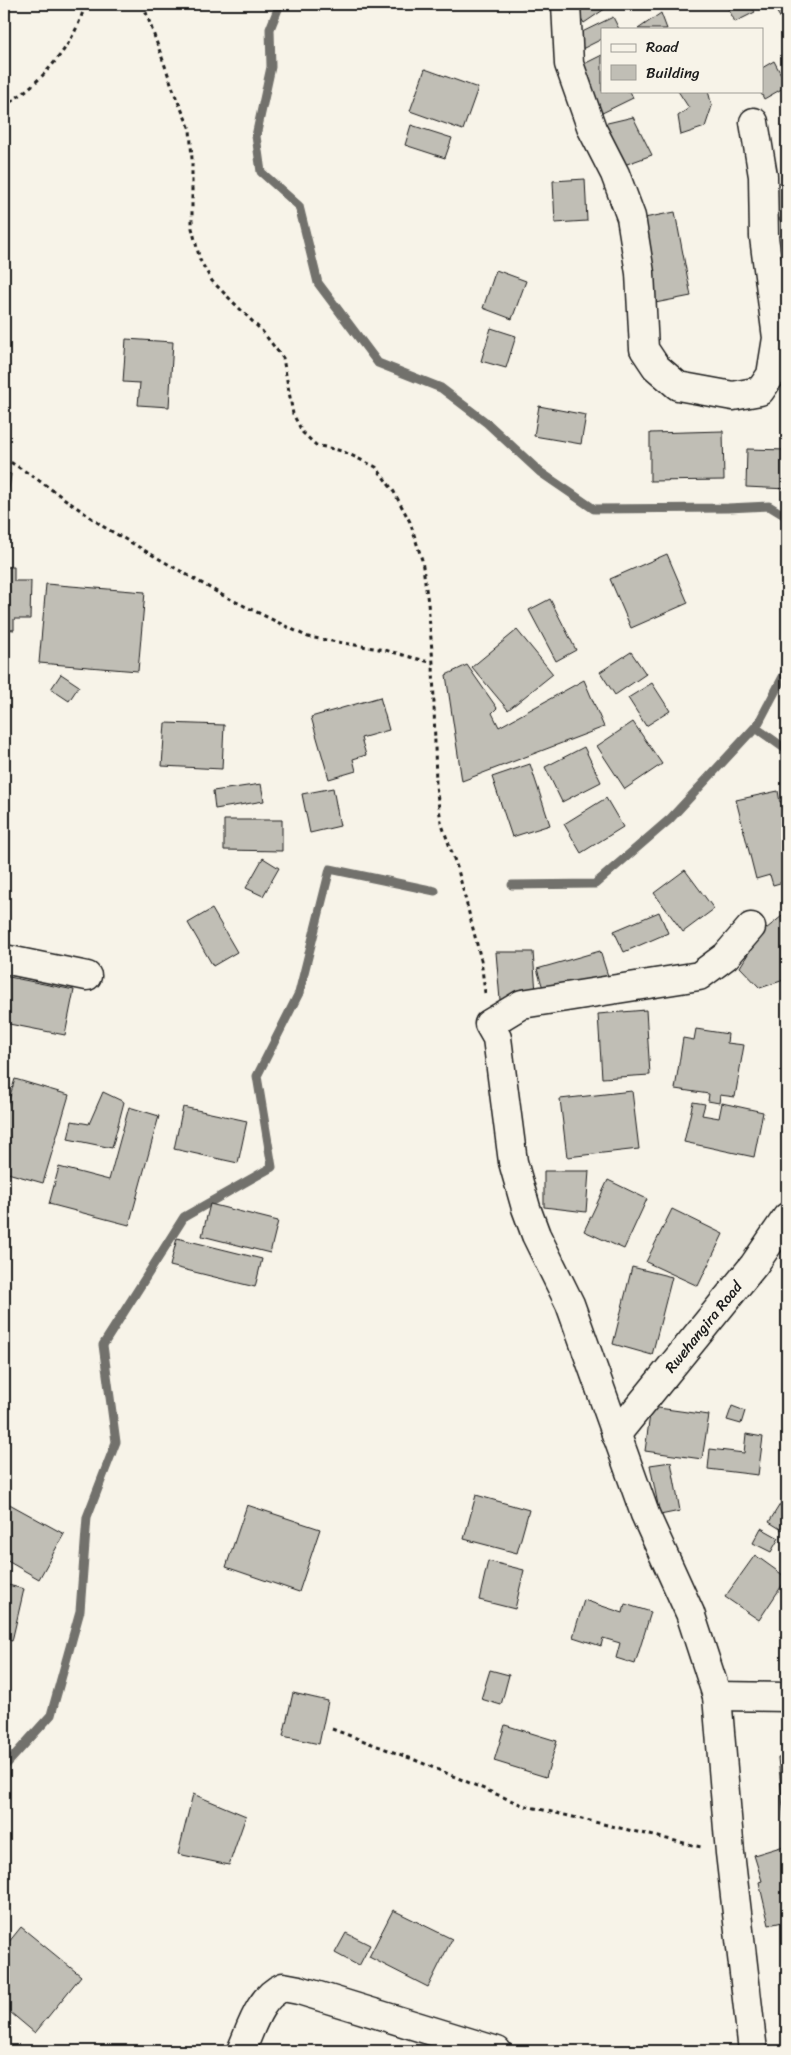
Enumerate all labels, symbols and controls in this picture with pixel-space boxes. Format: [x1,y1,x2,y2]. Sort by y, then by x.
legend [601,28,764,92]
text: Road [646,34,679,60]
text: Building [646,60,700,86]
street label: Rwehangira Road [658,1274,750,1379]

